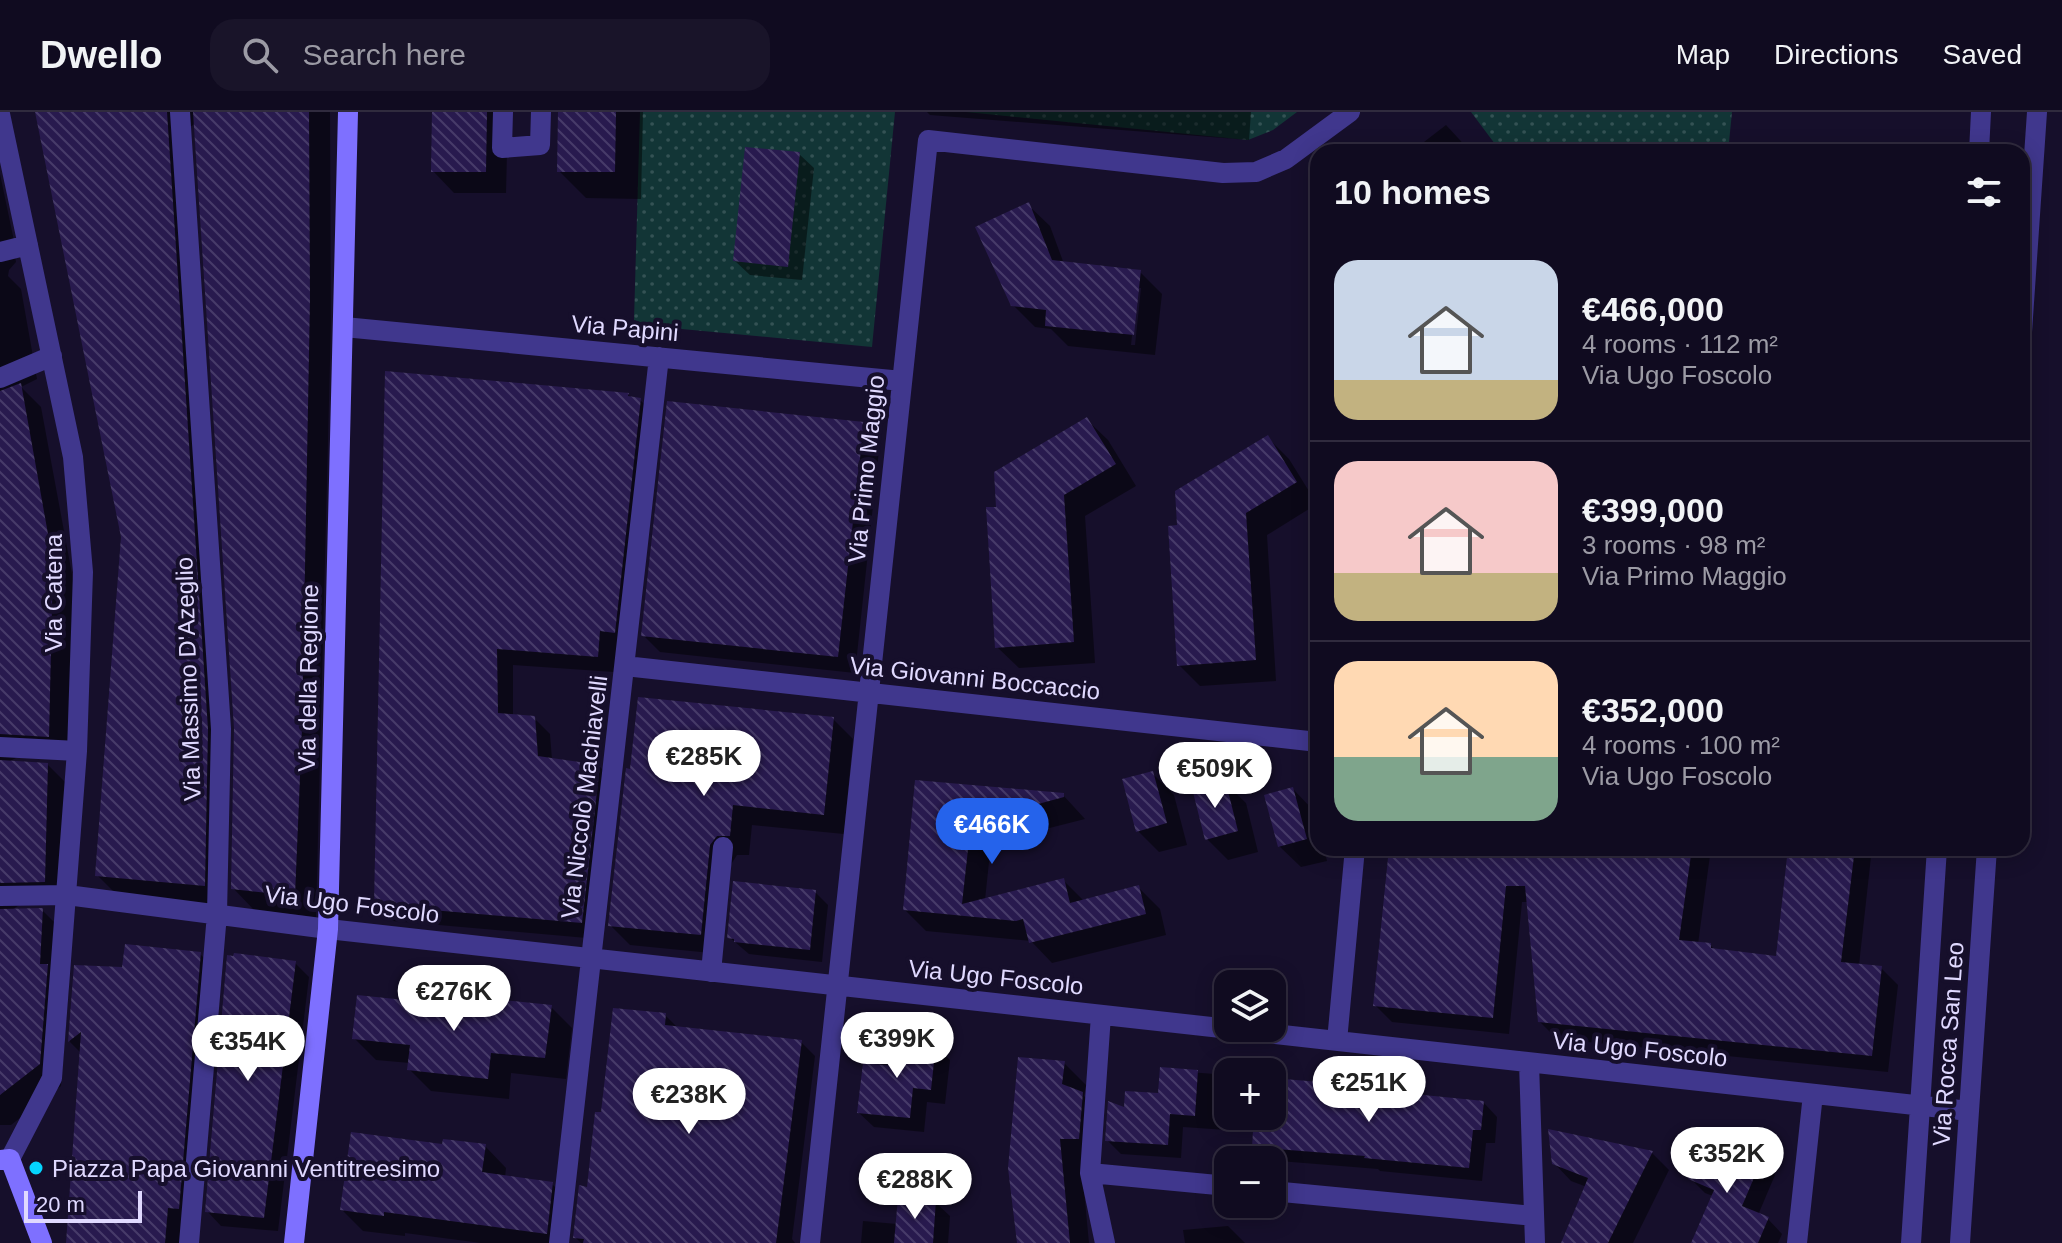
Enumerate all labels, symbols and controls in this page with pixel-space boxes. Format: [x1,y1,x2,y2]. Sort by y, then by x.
search box [210,19,770,91]
icon: search [238,33,282,77]
text: Dwello [40,34,162,76]
text: Search here [302,38,466,71]
text: Map [1676,39,1730,70]
text: Directions [1774,39,1899,70]
text: Saved [1943,39,2022,70]
icon: filters [1962,170,2006,214]
text: 10 homes [1334,173,1491,211]
text: €466,000 [1582,290,1724,328]
icon: home [1398,292,1494,388]
street label: Via Papini [570,310,680,346]
text: 4 rooms · 112 m² [1582,329,1778,359]
text: Via Ugo Foscolo [1582,360,1772,390]
street label: Via Primo Maggio [843,374,889,564]
text: €399,000 [1582,491,1724,529]
icon: home [1398,493,1494,589]
text: 3 rooms · 98 m² [1582,530,1766,560]
street label: Via Catena [40,533,67,652]
street label: Via Massimo D'Azeglio [170,556,206,802]
text: Via Primo Maggio [1582,561,1787,591]
street label: Via della Regione [293,584,323,772]
street label: Via Giovanni Boccaccio [848,651,1102,705]
street label: Via Niccolò Machiavelli [556,674,612,920]
text: €352,000 [1582,691,1724,729]
icon: home [1398,693,1494,789]
pin: €285K [648,730,760,798]
text: 4 rooms · 100 m² [1582,730,1780,760]
text: €285K [666,741,742,771]
pin: €509K [1159,742,1271,810]
text: €509K [1177,753,1253,783]
text: Via Ugo Foscolo [1582,761,1772,791]
pin: €466K [936,798,1048,866]
text: €466K [954,809,1030,839]
street label: Via Ugo Foscolo [263,880,441,928]
street label: Via Rocca San Leo [1927,941,1969,1147]
street label: Via Ugo Foscolo [907,954,1085,1000]
pin: €276K [398,965,510,1033]
map controls [1214,970,1286,1218]
button: layers [1214,970,1286,1042]
text: €276K [416,976,492,1006]
pin: €399K [841,1012,953,1080]
pin: €354K [192,1015,304,1083]
text: €399K [859,1023,935,1053]
text: €354K [210,1026,286,1056]
street label: Via Ugo Foscolo [1551,1026,1729,1072]
pin: €251K [1313,1056,1425,1124]
button: + [1214,1058,1286,1130]
text: €251K [1331,1067,1407,1097]
pin: €238K [633,1068,745,1136]
text: €238K [651,1079,727,1109]
pin: €352K [1671,1127,1783,1195]
text: €352K [1689,1138,1765,1168]
button: − [1214,1146,1286,1218]
pin: €288K [859,1153,971,1221]
place label: Piazza Papa Giovanni Ventitreesimo [52,1155,440,1182]
marker: Piazza Papa Giovanni Ventitreesimo [27,1159,45,1177]
text: €288K [877,1164,953,1194]
scale bar [24,1187,142,1223]
text: 20 m [36,1192,85,1217]

